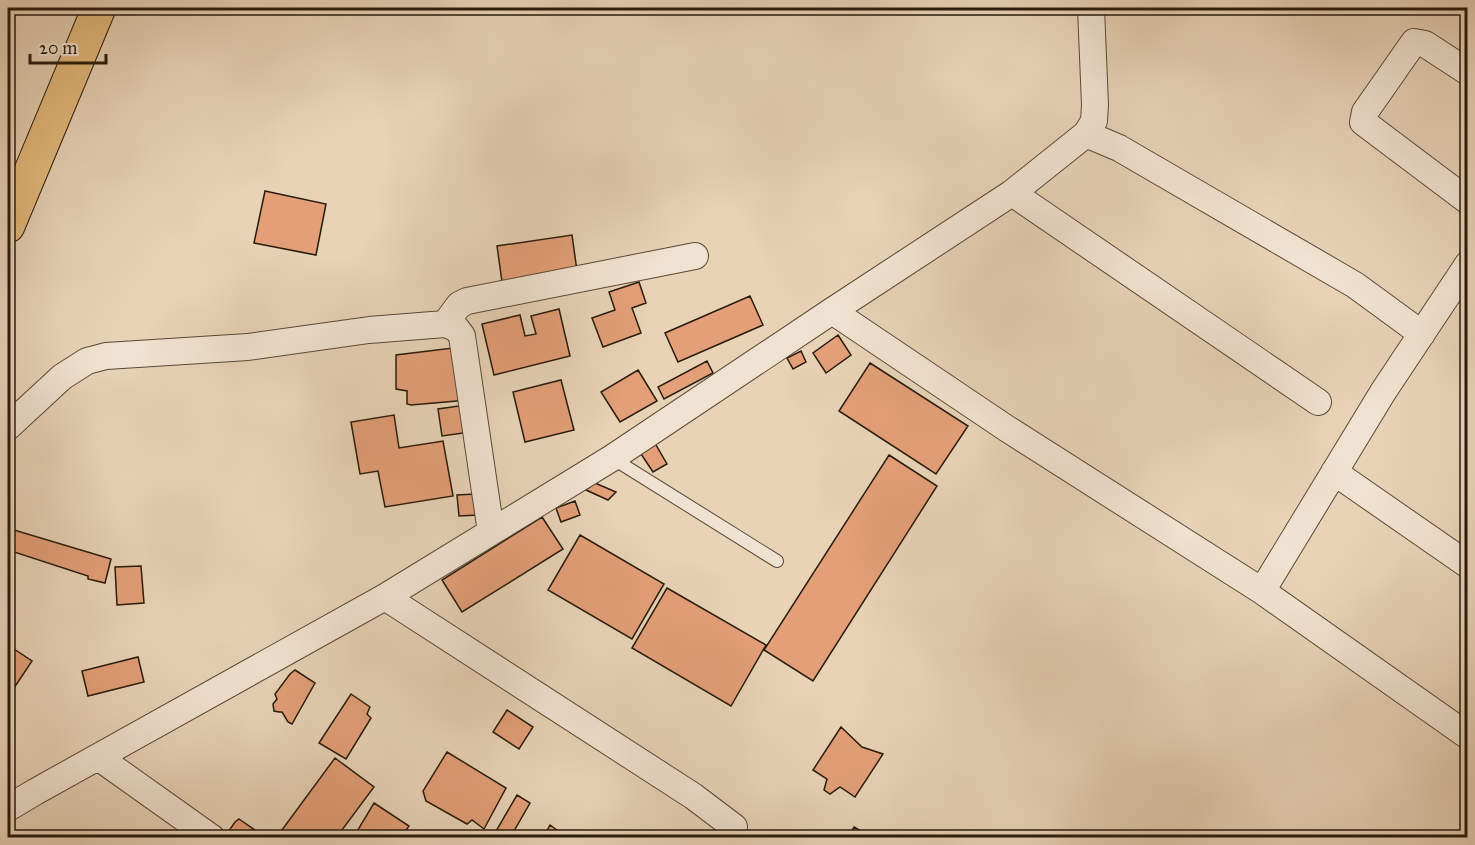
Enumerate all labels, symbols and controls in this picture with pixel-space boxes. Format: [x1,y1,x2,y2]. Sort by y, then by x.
scale bar [30,27,106,65]
text: 20 m [39,37,77,59]

